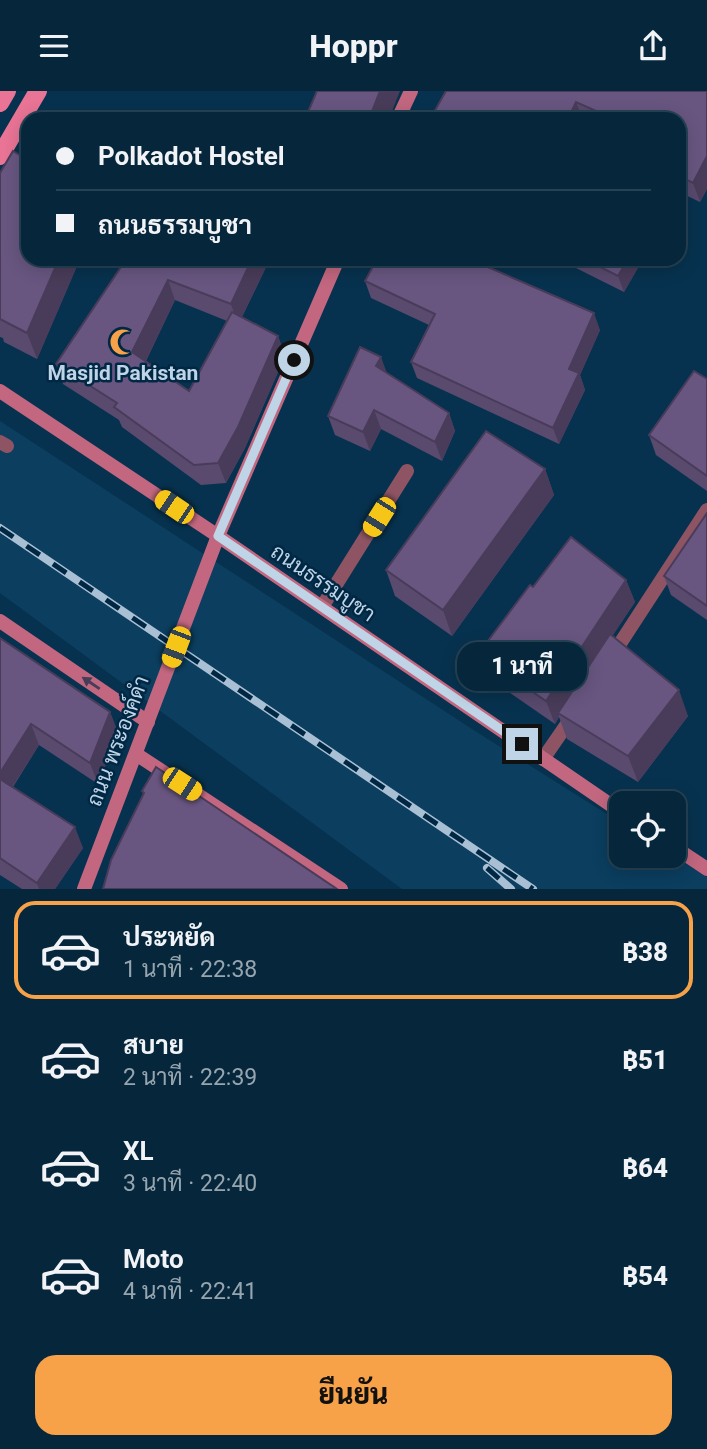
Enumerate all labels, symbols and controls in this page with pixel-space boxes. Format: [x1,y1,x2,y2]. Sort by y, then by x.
icon: menu [35,27,73,65]
text: Hoppr [309,27,398,65]
icon: share [634,27,672,65]
text: Polkadot Hostel [98,141,285,171]
text: ถนนธรรมบูชา [98,210,252,240]
mosque icon: Masjid Pakistan [108,327,138,357]
route start [278,344,310,376]
place label: Masjid Pakistan [48,361,198,385]
car [151,487,198,527]
car [359,494,400,540]
street label: ถนนธรรมบูชา [265,539,379,629]
car [159,624,194,670]
callout: 1 นาที [457,643,587,691]
text: 1 นาที [491,653,553,680]
street label: ถนน พระองค์ดำ [80,672,154,810]
one-way arrow [82,677,101,690]
route end [506,728,538,760]
car [159,764,206,804]
map controls [609,791,686,868]
button: locate [609,791,686,868]
icon: car [39,919,102,982]
text: ประหยัด [123,922,216,952]
text: ฿38 [622,937,668,967]
text: 1 นาที · 22:38 [123,956,257,983]
icon: car [39,1027,102,1090]
text: สบาย [123,1030,184,1060]
text: ฿51 [622,1045,668,1075]
text: 2 นาที · 22:39 [123,1064,257,1091]
icon: car [39,1135,102,1198]
text: XL [123,1136,154,1166]
text: ฿64 [622,1153,668,1183]
text: 3 นาที · 22:40 [123,1170,257,1197]
icon: car [39,1243,102,1306]
text: Moto [123,1244,184,1274]
text: ฿54 [622,1261,668,1291]
text: 4 นาที · 22:41 [123,1278,257,1305]
button: ยืนยัน [35,1355,672,1435]

